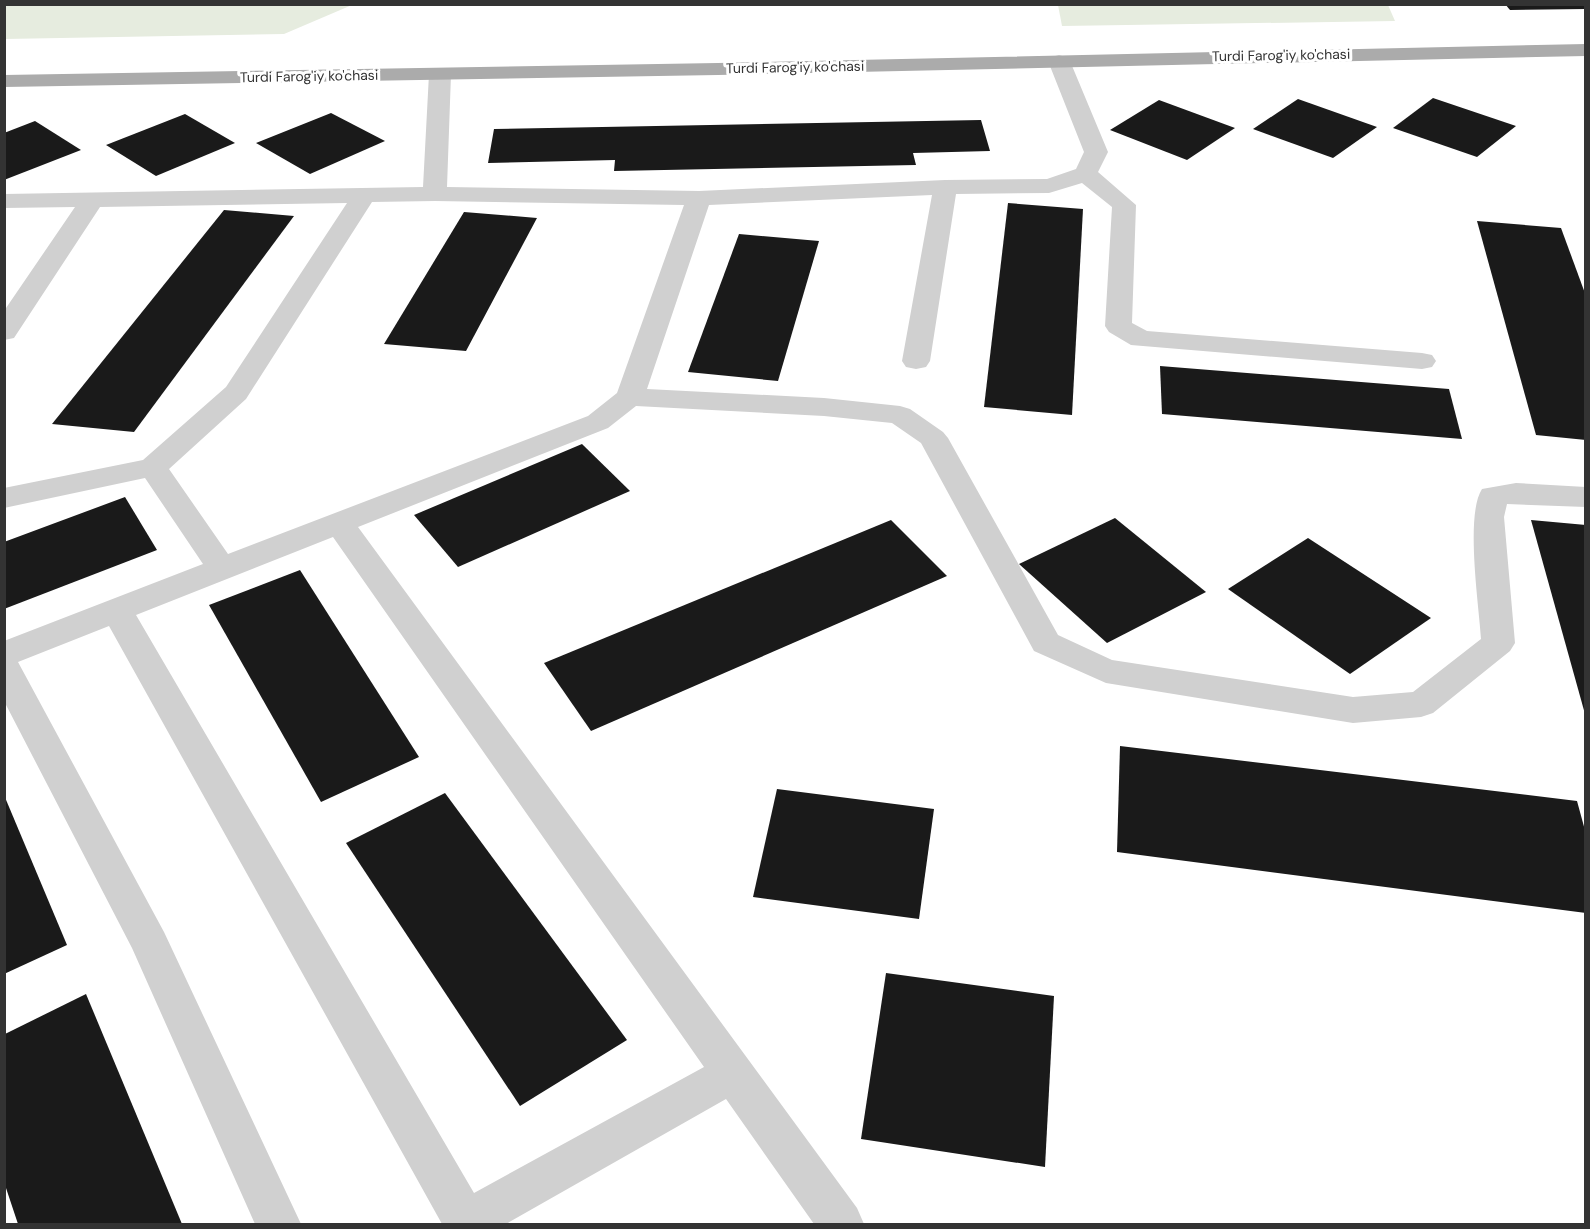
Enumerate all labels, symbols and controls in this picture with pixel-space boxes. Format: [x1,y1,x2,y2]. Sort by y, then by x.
street label: Turdi Farog'iy ko'chasi [1212,45,1350,65]
street label: Turdi Farog'iy ko'chasi [726,57,864,77]
street label: Turdi Farog'iy ko'chasi [240,66,378,86]

